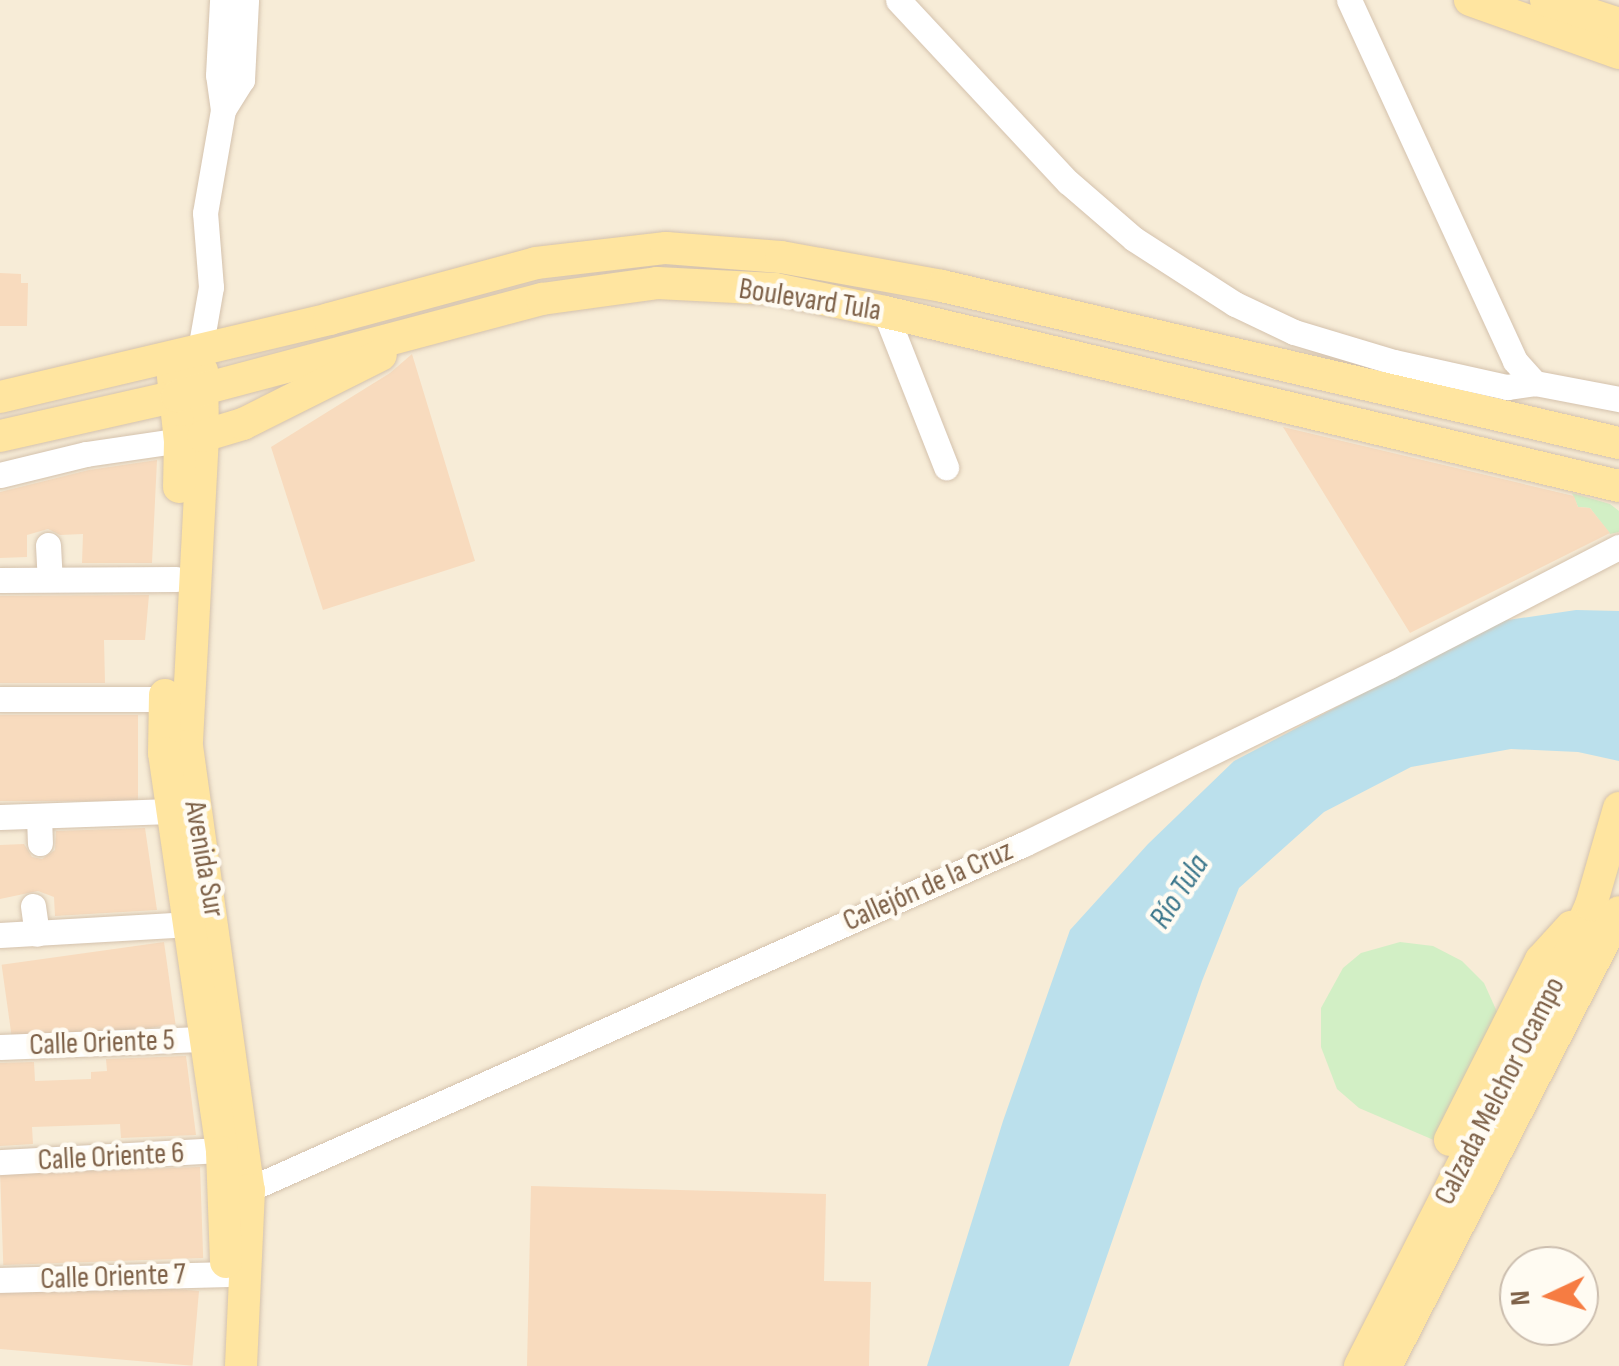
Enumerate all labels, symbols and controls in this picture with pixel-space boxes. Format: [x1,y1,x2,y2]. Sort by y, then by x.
street label: Boulevard Tula [736,271,884,329]
street label: Avenida Sur [176,798,232,920]
street label: Callejón de la Cruz [838,833,1018,939]
water label: Río Tula [1142,848,1218,936]
street label: Calzada Melchor Ocampo [1427,971,1573,1211]
street label: Calle Oriente 5 [29,1022,175,1064]
street label: Calle Oriente 6 [37,1135,185,1179]
north arrow [1499,1246,1599,1346]
street label: Calle Oriente 7 [40,1256,186,1298]
text: N [1504,1289,1538,1307]

